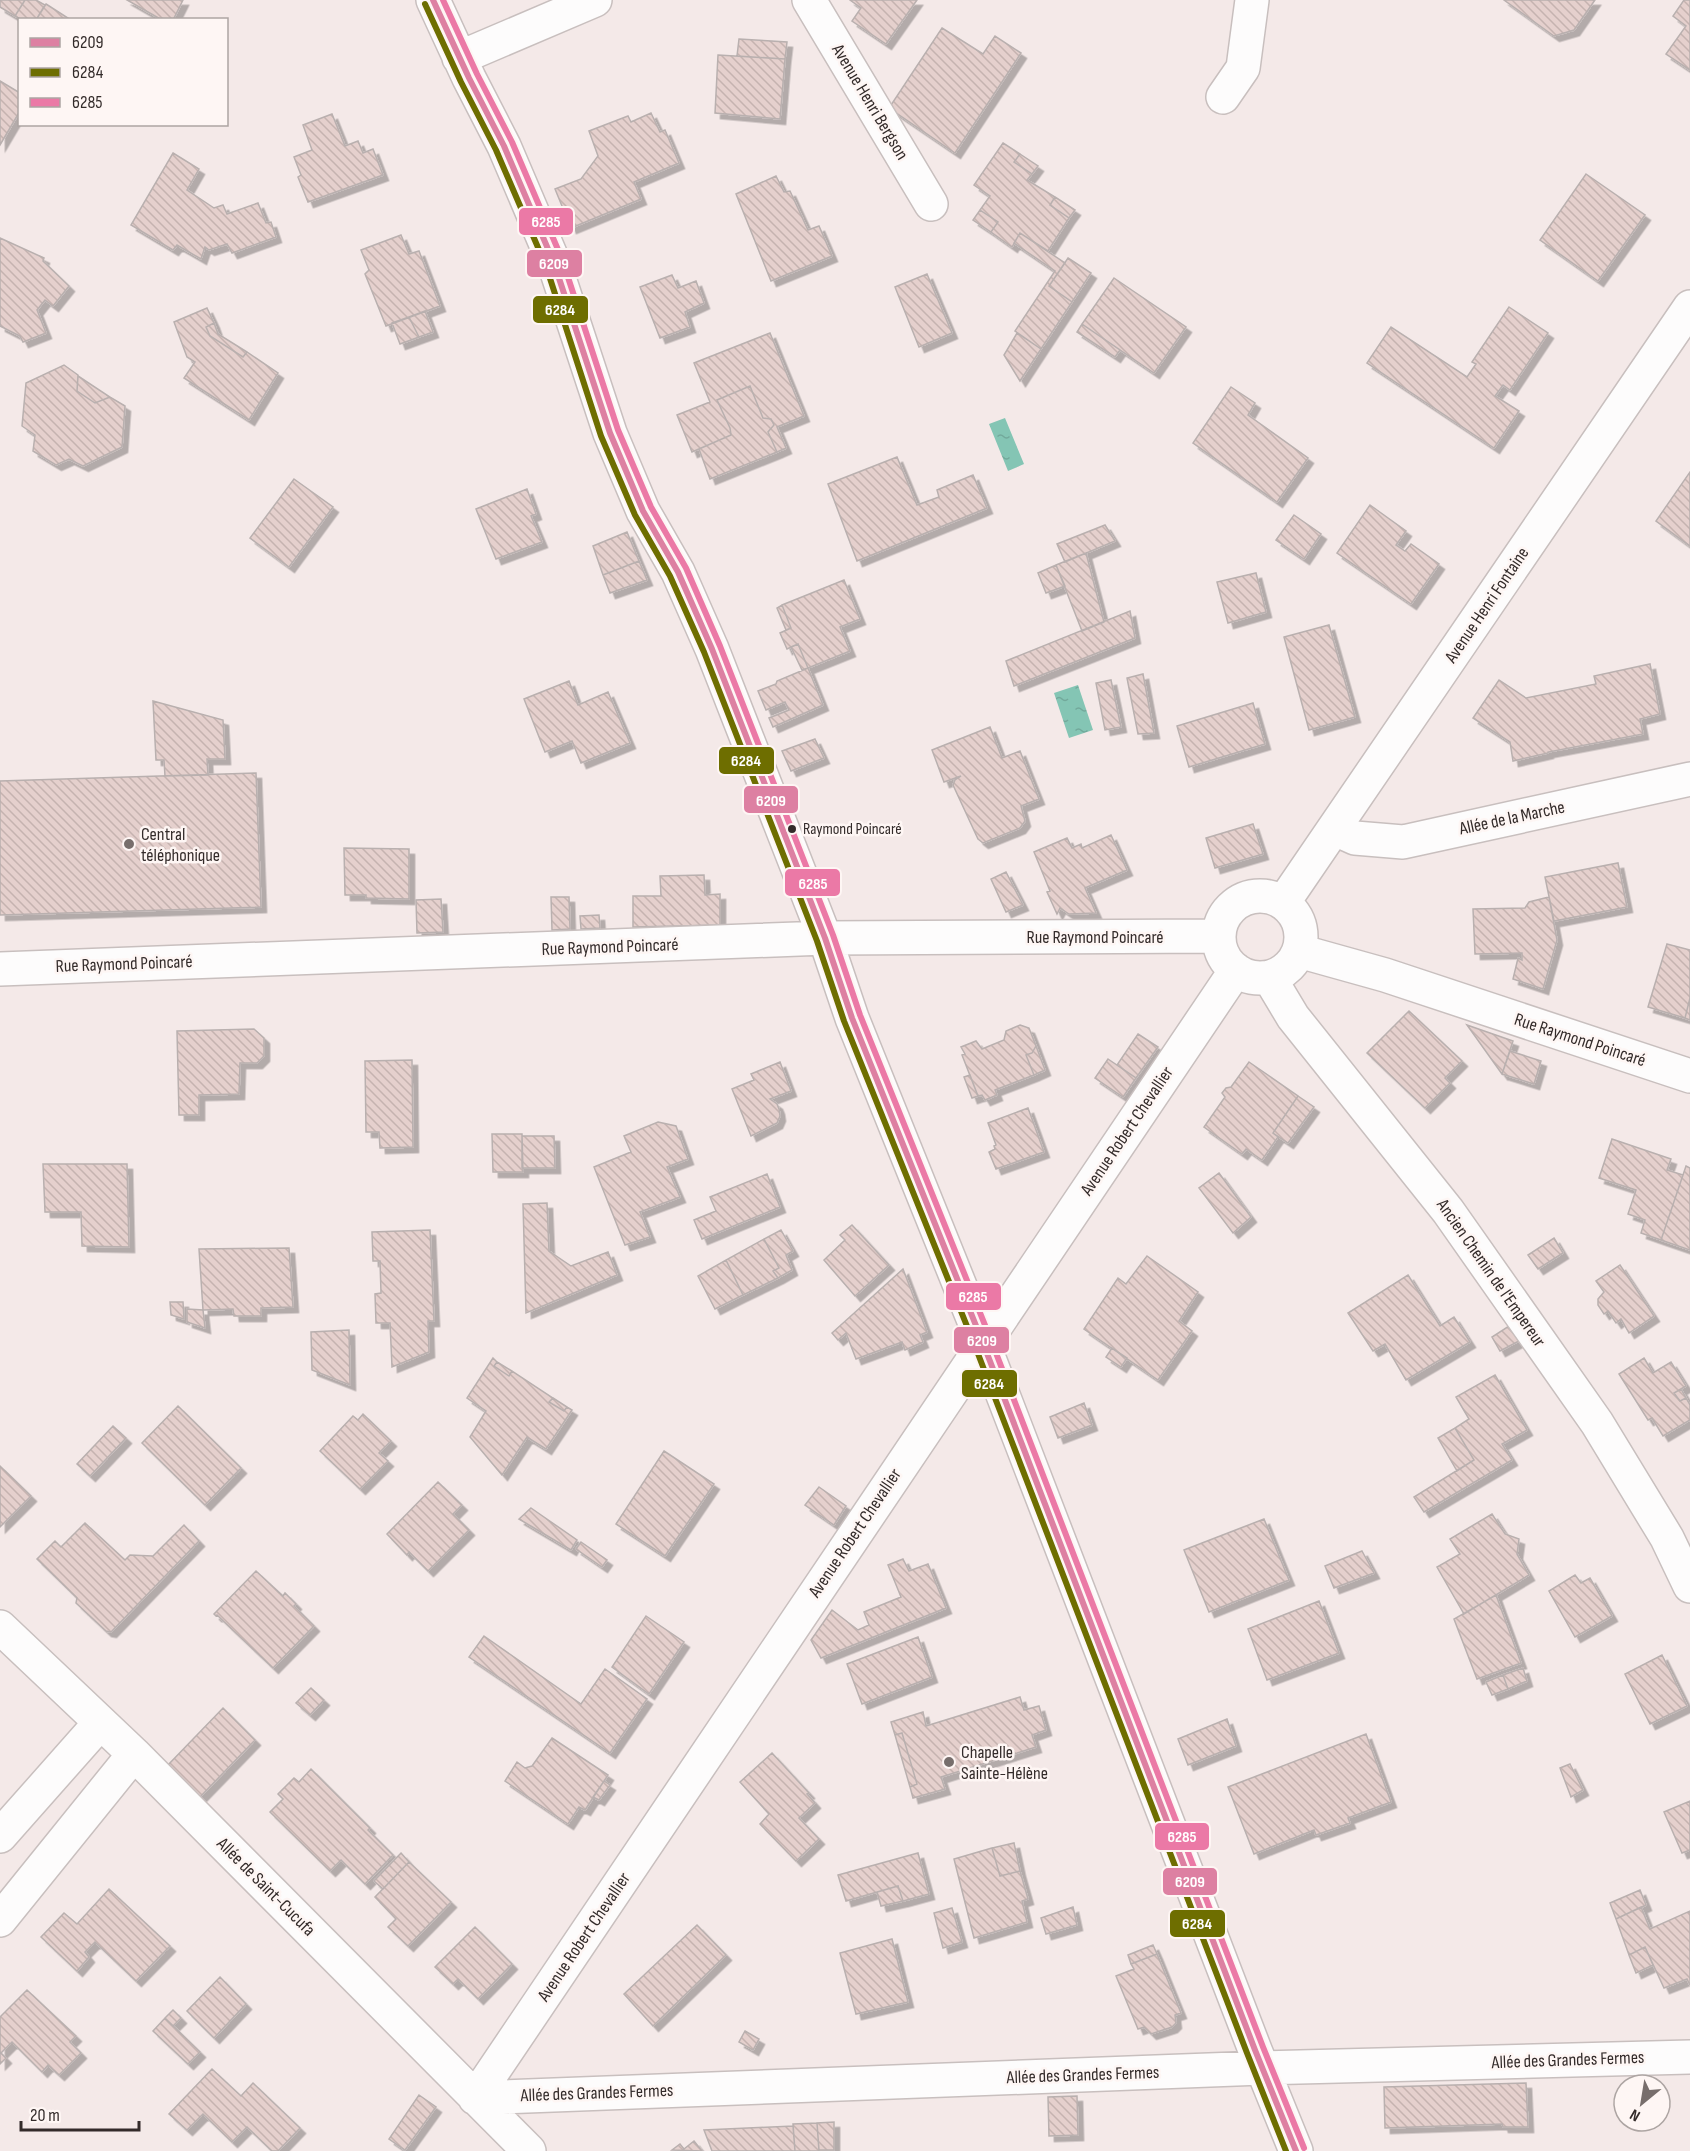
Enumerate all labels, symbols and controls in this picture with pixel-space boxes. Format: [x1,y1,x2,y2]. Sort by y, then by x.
legend [18,18,228,126]
text: 6209 [72,32,103,53]
street label: Avenue Henri Bergson [827,40,913,164]
text: 6284 [72,62,104,83]
text: 6285 [72,92,103,113]
line badge: 6285 [518,207,574,236]
text: 6285 [531,213,561,232]
line badge: 6209 [526,249,583,278]
text: 6209 [539,255,569,274]
line badge: 6284 [532,295,589,324]
text: 6284 [545,301,575,320]
street label: Avenue Henri Fontaine [1440,543,1533,668]
line badge: 6284 [718,746,775,775]
text: 6284 [731,752,761,771]
line badge: 6209 [743,785,799,814]
text: 6209 [756,792,786,811]
street label: Allée de la Marche [1456,797,1567,840]
place label: Raymond Poincaré [803,820,902,839]
marker: Raymond Poincaré [786,823,798,835]
place label: Central téléphonique [141,824,220,866]
marker: Central téléphonique [122,837,136,851]
line badge: 6285 [784,868,841,897]
text: 6285 [798,875,828,894]
street label: Rue Raymond Poincaré [1027,927,1164,948]
street label: Rue Raymond Poincaré [541,934,679,960]
street label: Rue Raymond Poincaré [55,951,193,977]
street label: Rue Raymond Poincaré [1512,1009,1648,1071]
street label: Avenue Robert Chevallier [1076,1063,1178,1200]
street label: Ancien Chemin de l'Empereur [1431,1194,1550,1351]
line badge: 6285 [945,1282,1002,1311]
text: 6285 [958,1288,988,1307]
line badge: 6209 [953,1326,1010,1354]
text: 6209 [967,1332,997,1351]
line badge: 6284 [961,1369,1018,1398]
text: 6284 [974,1375,1004,1394]
street label: Avenue Robert Chevallier [804,1465,906,1602]
place label: Chapelle Sainte-Hélène [961,1742,1048,1784]
marker: Chapelle Sainte-Hélène [942,1755,956,1769]
line badge: 6285 [1154,1822,1210,1851]
text: 6285 [1167,1828,1197,1847]
street label: Allée de Saint-Cucufa [212,1833,320,1941]
line badge: 6209 [1162,1867,1218,1896]
street label: Avenue Robert Chevallier [533,1869,635,2006]
text: 6209 [1175,1873,1205,1892]
line badge: 6284 [1169,1909,1226,1938]
text: 6284 [1182,1915,1212,1934]
street label: Allée des Grandes Fermes [1490,2047,1645,2073]
street label: Allée des Grandes Fermes [1005,2062,1160,2088]
north arrow [1612,2073,1672,2133]
street label: Allée des Grandes Fermes [519,2080,674,2106]
scale bar [21,2094,140,2132]
text: N [1627,2104,1644,2125]
text: 20 m [30,2105,60,2126]

